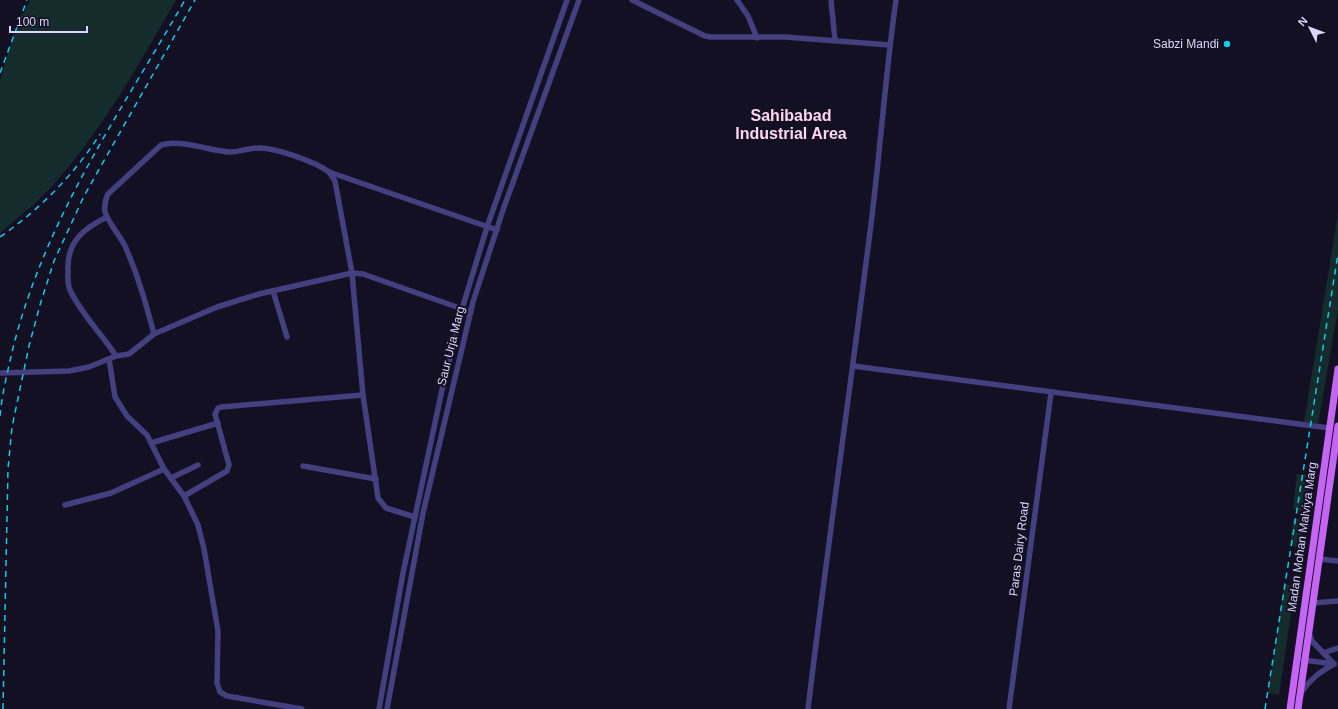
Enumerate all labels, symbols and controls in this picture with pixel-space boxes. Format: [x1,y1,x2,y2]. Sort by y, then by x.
scale bar [10,8,87,34]
north arrow [1290,8,1330,48]
text: N [1295,14,1310,28]
text: 100 m [16,15,49,29]
place label: Sabzi Mandi [1153,37,1219,51]
marker: Sabzi Mandi [1222,39,1232,49]
district label: Sahibabad Industrial Area [735,107,847,142]
street label: Saur Urja Marg [434,305,468,387]
street label: Madan Mohan Malviya Marg [1285,461,1319,613]
street label: Paras Dairy Road [1006,501,1032,597]

